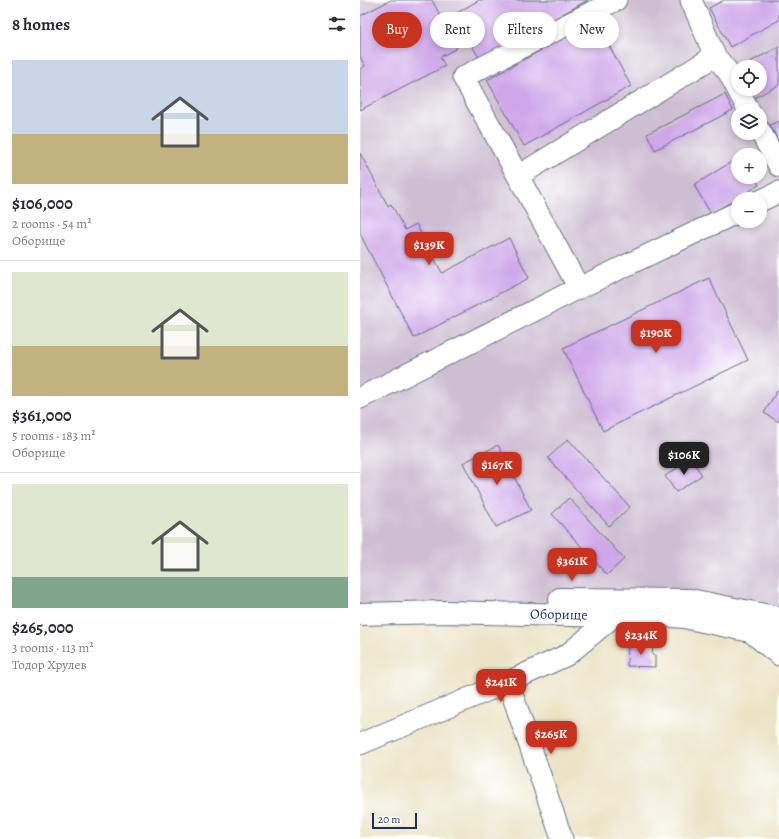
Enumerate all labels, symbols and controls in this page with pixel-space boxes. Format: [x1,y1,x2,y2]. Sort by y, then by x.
chip: Buy [372,12,422,48]
chip: Rent [430,12,485,48]
chip: Filters [493,12,557,48]
chip: New [565,12,619,48]
text: 8 homes [12,13,70,36]
icon: filters [326,13,348,35]
map controls [731,60,767,228]
button: locate [731,60,767,96]
icon: home [144,86,216,158]
button: layers [731,104,767,140]
button: + [731,148,767,184]
text: $106,000 [12,192,73,215]
button: − [731,192,767,228]
text: 2 rooms · 54 m² [12,215,91,232]
text: Оборище [12,232,65,249]
pin: $139K [401,232,457,266]
text: $139K [414,236,444,253]
icon: home [144,298,216,370]
pin: $190K [628,320,684,354]
text: $190K [640,324,672,341]
text: $361,000 [12,404,71,427]
text: 5 rooms · 183 m² [12,427,96,444]
pin: $106K [656,442,712,476]
text: Оборище [12,444,65,461]
text: $106K [668,446,700,463]
pin: $167K [469,452,525,486]
text: $167K [482,456,512,473]
icon: home [144,510,216,582]
pin: $361K [544,548,600,582]
text: $361K [557,552,587,569]
street label: Оборище [530,604,588,625]
text: $265,000 [12,616,74,639]
pin: $234K [613,622,669,656]
text: $234K [625,626,657,643]
text: 3 rooms · 113 m² [12,639,94,656]
text: Тодор Хрулев [12,656,87,673]
pin: $241K [473,669,529,703]
text: $241K [485,673,517,690]
pin: $265K [523,721,579,755]
text: $265K [535,725,567,742]
scale bar [372,811,417,830]
text: 20 m [378,812,400,827]

